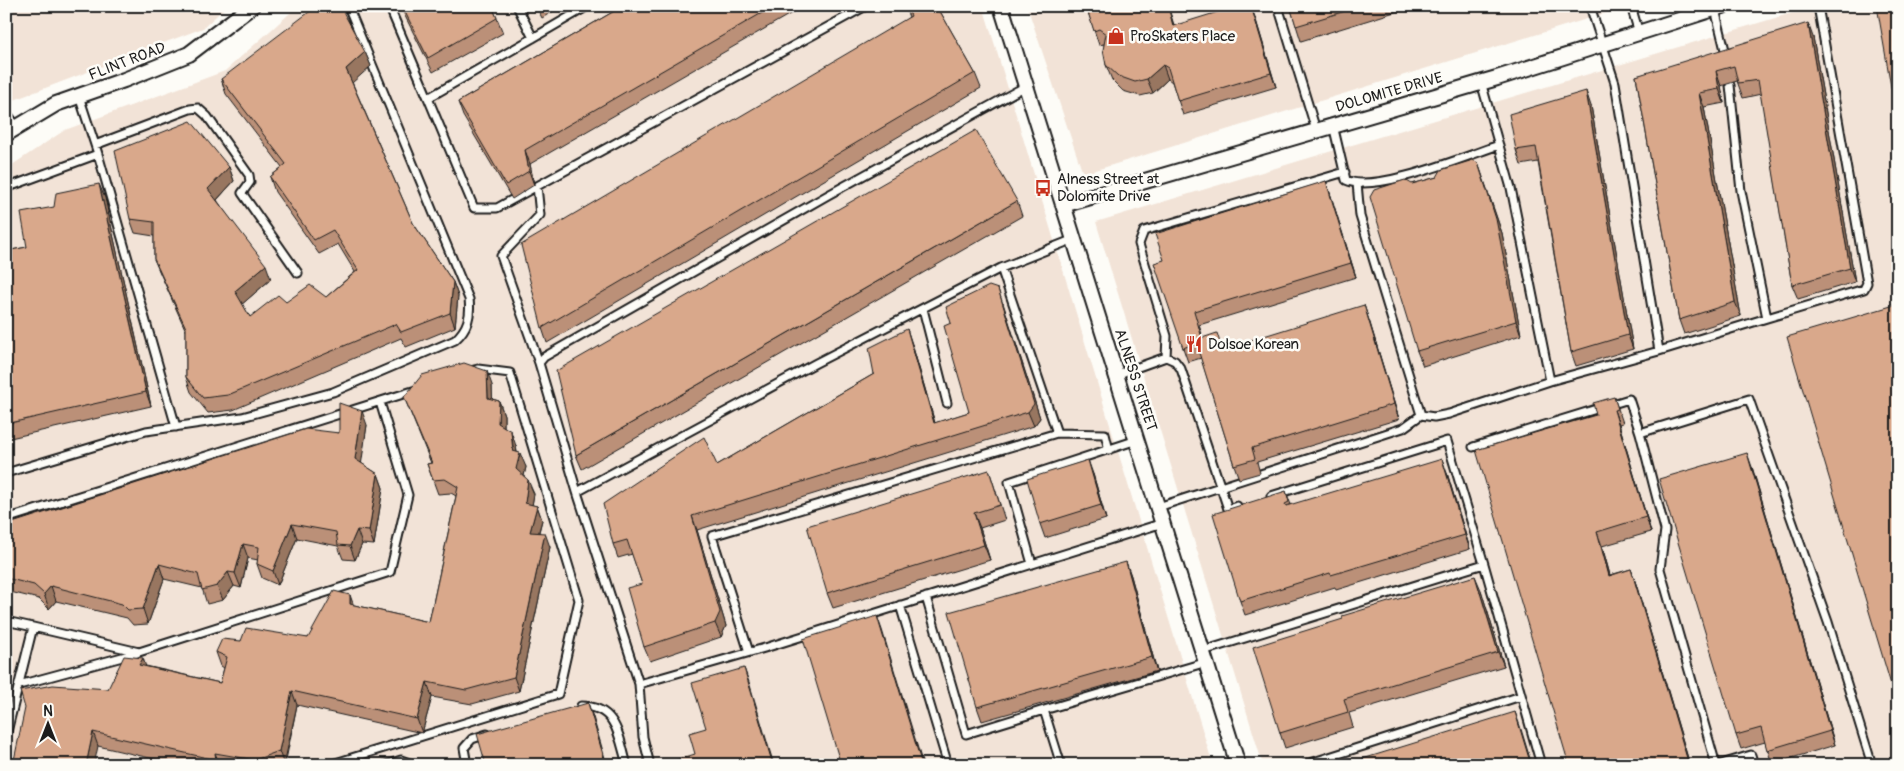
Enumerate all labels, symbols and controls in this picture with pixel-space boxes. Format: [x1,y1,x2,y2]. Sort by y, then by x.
shop icon: ProSkaters Place [1106,26,1126,46]
place label: ProSkaters Place [1130,27,1236,46]
street label: FLINT ROAD [86,38,168,85]
street label: DOLOMITE DRIVE [1333,68,1445,117]
place label: Alness Street at Dolomite Drive [1057,170,1160,206]
bus stop icon: Alness Street at Dolomite Drive [1033,178,1053,198]
street label: ALNESS STREET [1110,327,1161,434]
restaurant icon: Dolsoe Korean [1184,334,1204,354]
place label: Dolsoe Korean [1208,335,1299,354]
north arrow [22,698,72,748]
text: N [43,703,53,720]

